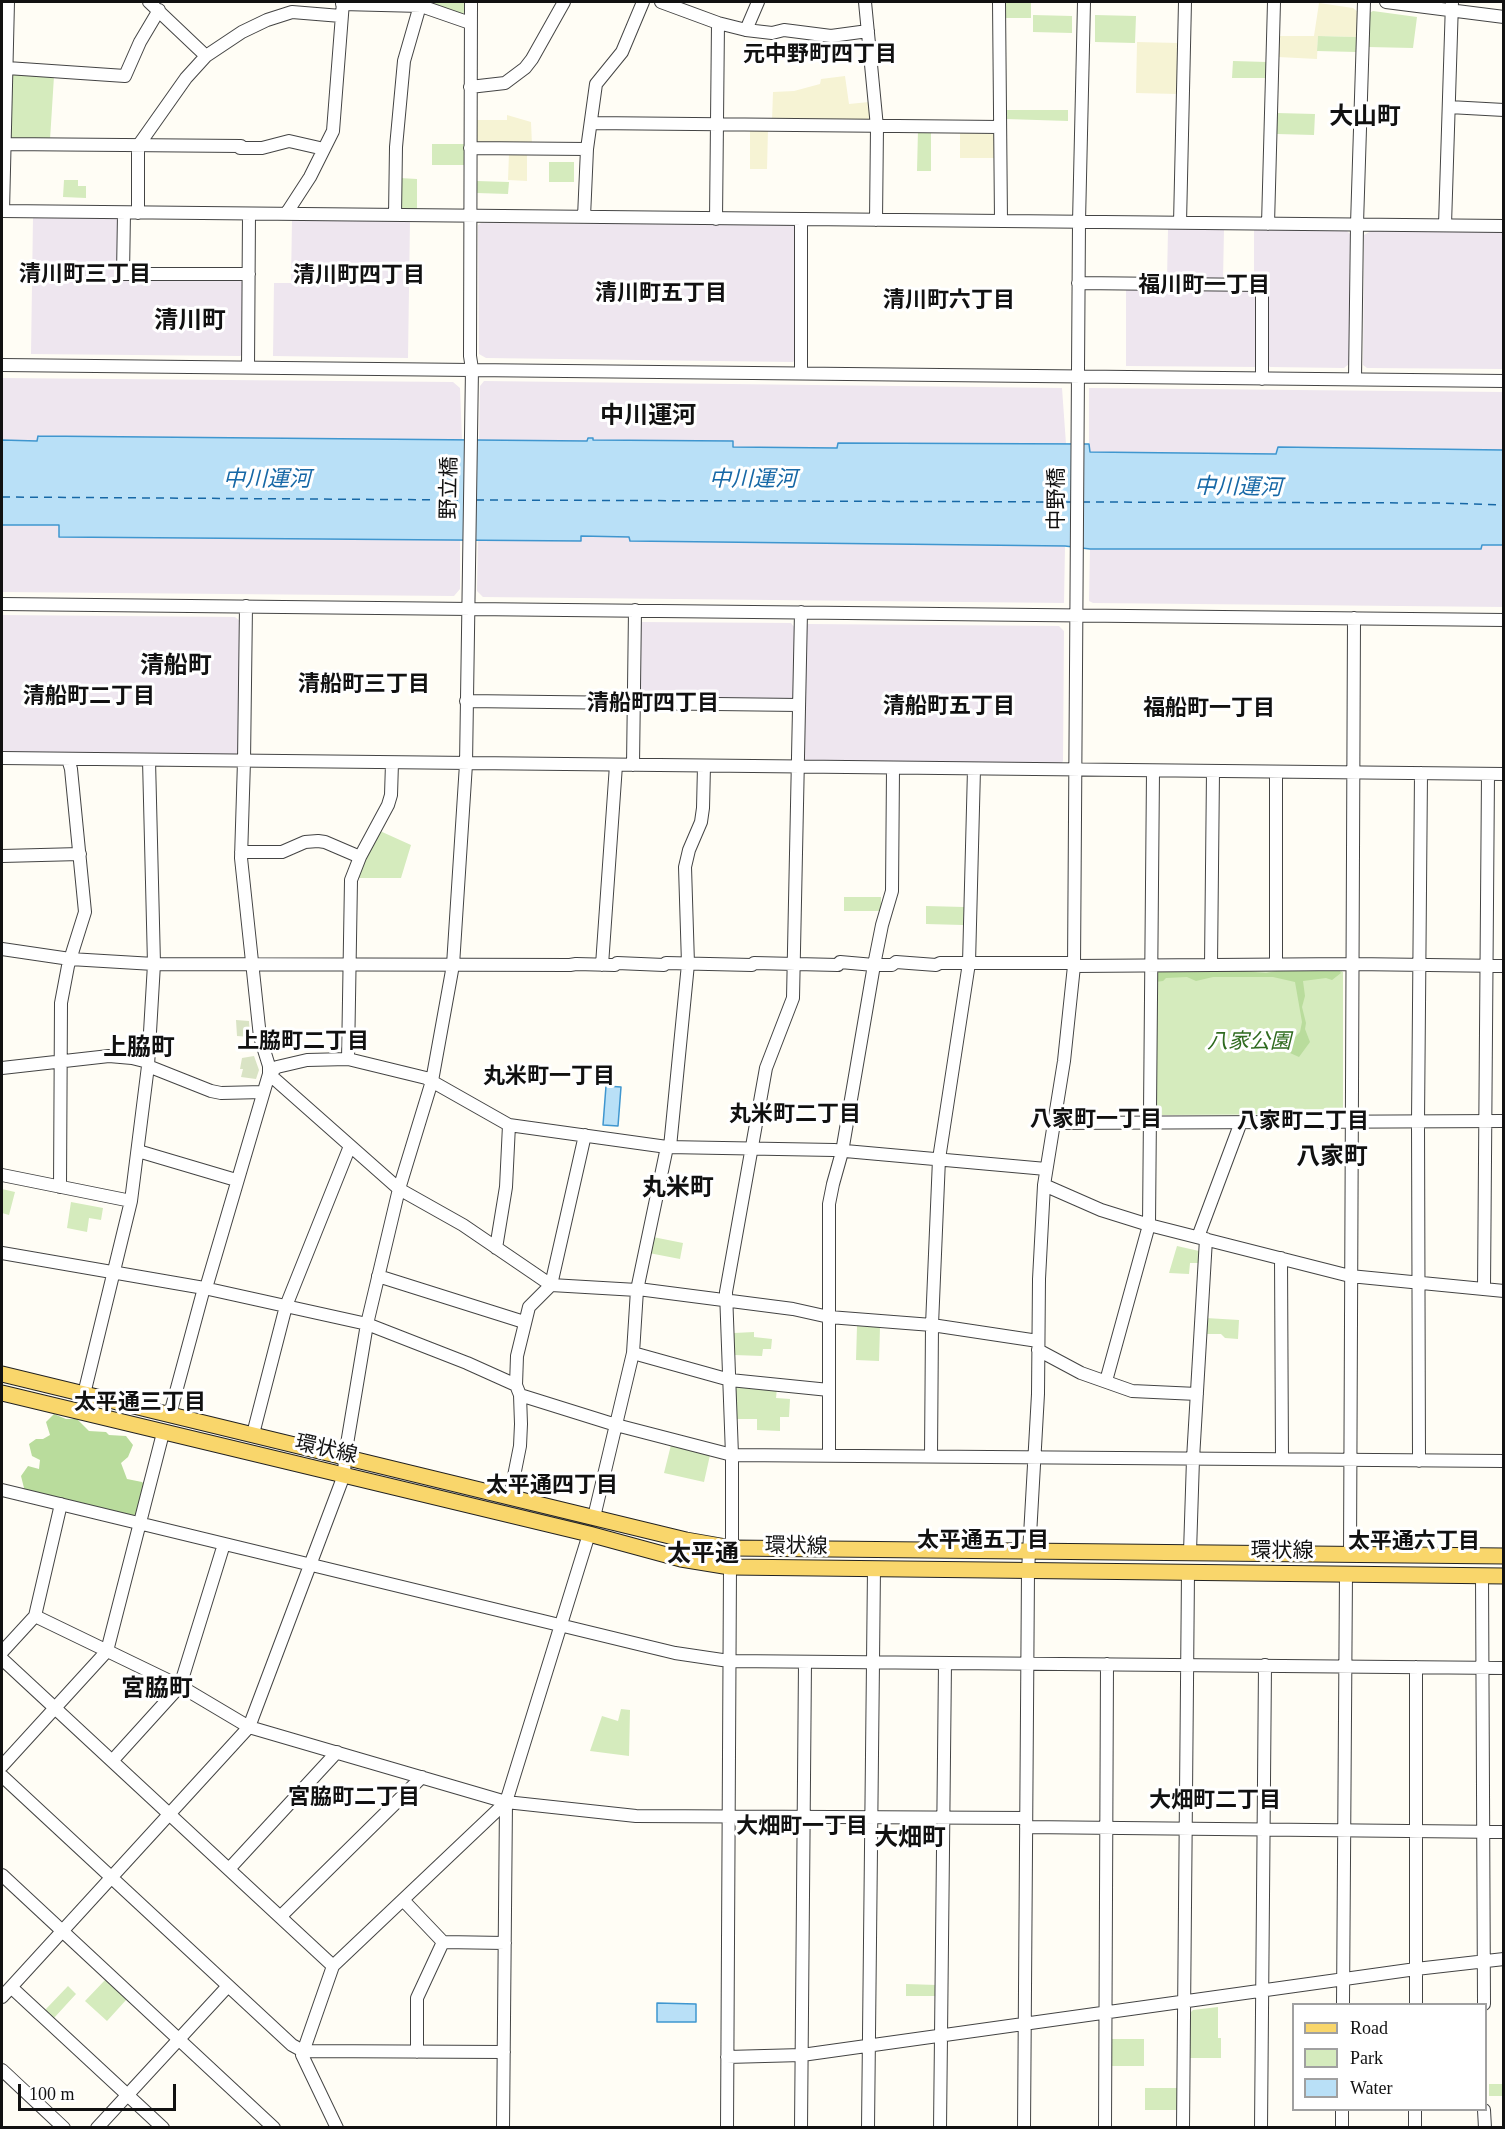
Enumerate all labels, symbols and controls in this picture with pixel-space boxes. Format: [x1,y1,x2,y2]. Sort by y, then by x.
district label: 元中野町四丁目 [743,42,897,68]
district label: 大山町 [1329,104,1401,132]
district label: 清川町三丁目 [19,262,151,288]
district label: 清川町四丁目 [293,263,425,289]
district label: 福川町一丁目 [1138,273,1270,299]
district label: 清川町五丁目 [595,281,727,307]
district label: 清川町六丁目 [883,288,1015,314]
district label: 清川町 [154,308,226,336]
district label: 中川運河 [600,403,696,431]
street label: 野立橋 [437,456,463,520]
water label: 中川運河 [223,467,311,493]
water label: 中川運河 [709,467,797,493]
street label: 中野橋 [1044,468,1070,530]
water label: 中川運河 [1194,474,1282,502]
district label: 清船町 [140,653,212,681]
district label: 清船町三丁目 [298,672,430,698]
district label: 清船町二丁目 [23,684,155,710]
district label: 清船町四丁目 [587,691,719,717]
district label: 清船町五丁目 [883,694,1015,720]
district label: 福船町一丁目 [1143,696,1275,722]
district label: 上脇町二丁目 [237,1029,369,1055]
park label: 八家公園 [1207,1029,1291,1055]
district label: 上脇町 [103,1035,175,1063]
district label: 丸米町一丁目 [483,1064,615,1090]
district label: 丸米町二丁目 [729,1102,861,1128]
district label: 八家町一丁目 [1030,1107,1162,1133]
district label: 八家町二丁目 [1237,1109,1369,1135]
district label: 八家町 [1296,1144,1368,1172]
district label: 丸米町 [642,1175,714,1203]
district label: 太平通三丁目 [74,1390,206,1416]
street label: 環状線 [292,1431,360,1469]
district label: 太平通四丁目 [486,1473,618,1499]
district label: 太平通五丁目 [917,1528,1049,1554]
district label: 太平通六丁目 [1348,1529,1480,1555]
street label: 環状線 [764,1534,828,1560]
street label: 環状線 [1251,1538,1313,1564]
district label: 太平通 [667,1541,739,1569]
district label: 宮脇町 [121,1676,193,1704]
district label: 宮脇町二丁目 [288,1785,420,1811]
district label: 大畑町二丁目 [1149,1788,1281,1814]
district label: 大畑町一丁目 [736,1814,868,1840]
district label: 大畑町 [874,1825,946,1853]
legend [1292,2003,1487,2111]
text: Road [1350,2018,1388,2038]
text: Park [1350,2048,1383,2068]
scale bar [21,2072,178,2110]
text: Water [1350,2078,1393,2098]
text: 100 m [29,2084,75,2104]

